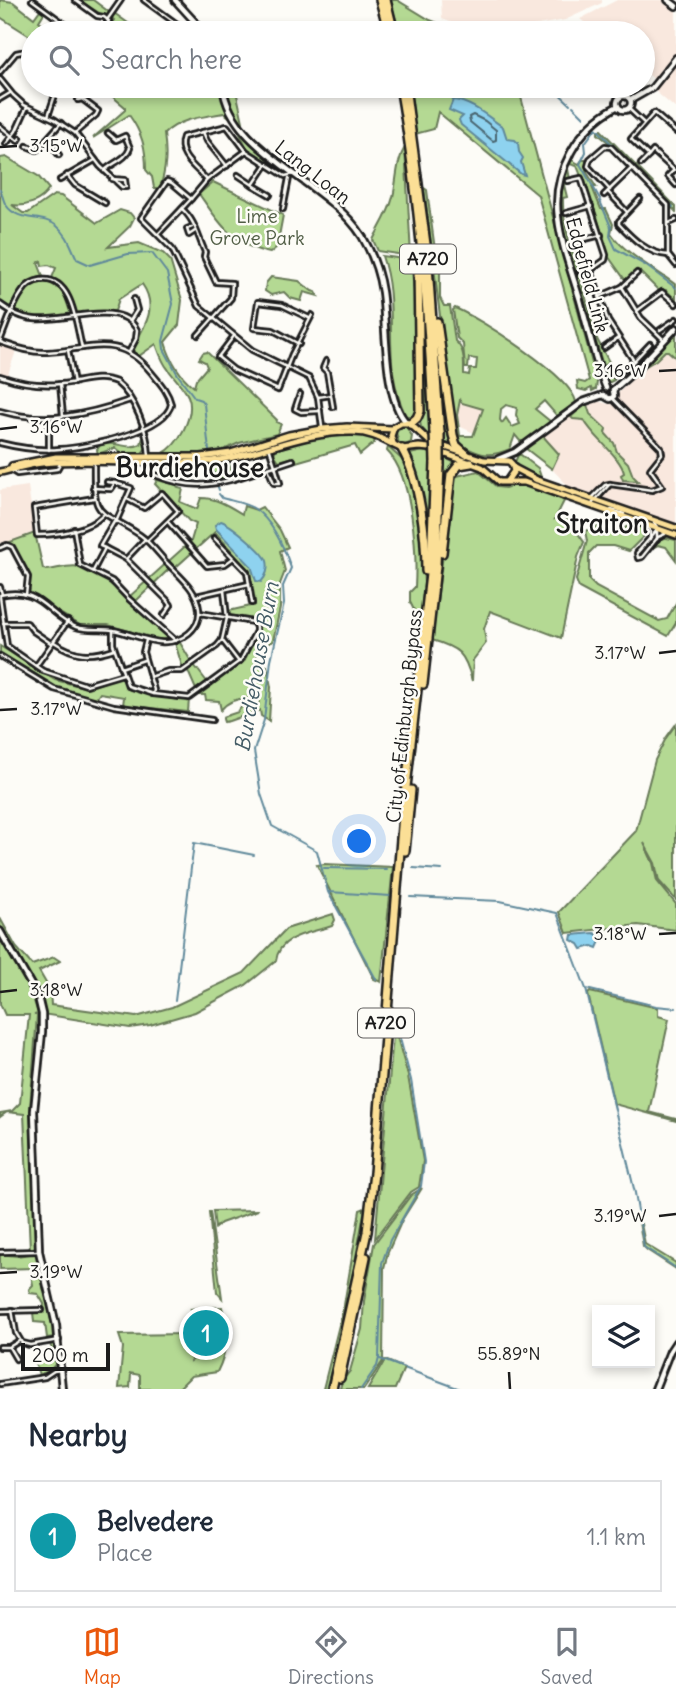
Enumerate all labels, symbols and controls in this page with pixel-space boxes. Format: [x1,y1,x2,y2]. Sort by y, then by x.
search box [21,21,655,98]
icon: search [45,41,83,79]
text: Search here [101,43,242,76]
text: 3.15°W [29,134,83,157]
street label: Lang Loan [270,135,356,209]
park label: Lime Grove Park [209,204,305,250]
street label: Edgefield Link [561,214,615,336]
road number: A720 [400,244,456,274]
text: 3.16°W [593,359,647,382]
text: 3.16°W [29,415,83,438]
district label: Burdiehouse [116,451,264,484]
district label: Straiton [556,507,648,540]
water label: Burdiehouse Burn [228,579,285,754]
street label: City of Edinburgh Bypass [381,608,427,824]
text: 3.17°W [594,641,646,664]
text: 3.17°W [30,697,82,720]
your location [342,824,376,858]
text: 3.18°W [593,922,647,945]
text: 3.18°W [29,978,83,1001]
road number: A720 [358,1008,414,1038]
text: 3.19°W [593,1204,647,1227]
text: 3.19°W [29,1260,83,1283]
map controls [592,1305,655,1368]
button: layers [592,1305,655,1368]
pin: 1 [183,1307,229,1359]
scale bar [21,1340,110,1372]
text: 55.89°N [477,1342,541,1365]
text: 200 m [32,1343,89,1367]
text: Nearby [28,1416,128,1454]
text: Belvedere [97,1505,214,1538]
text: 1 [48,1522,58,1551]
text: 1.1 km [587,1522,646,1551]
text: Place [97,1538,153,1567]
tab: Map [83,1623,121,1689]
tab: Directions [288,1623,374,1689]
tab: Saved [541,1623,593,1689]

